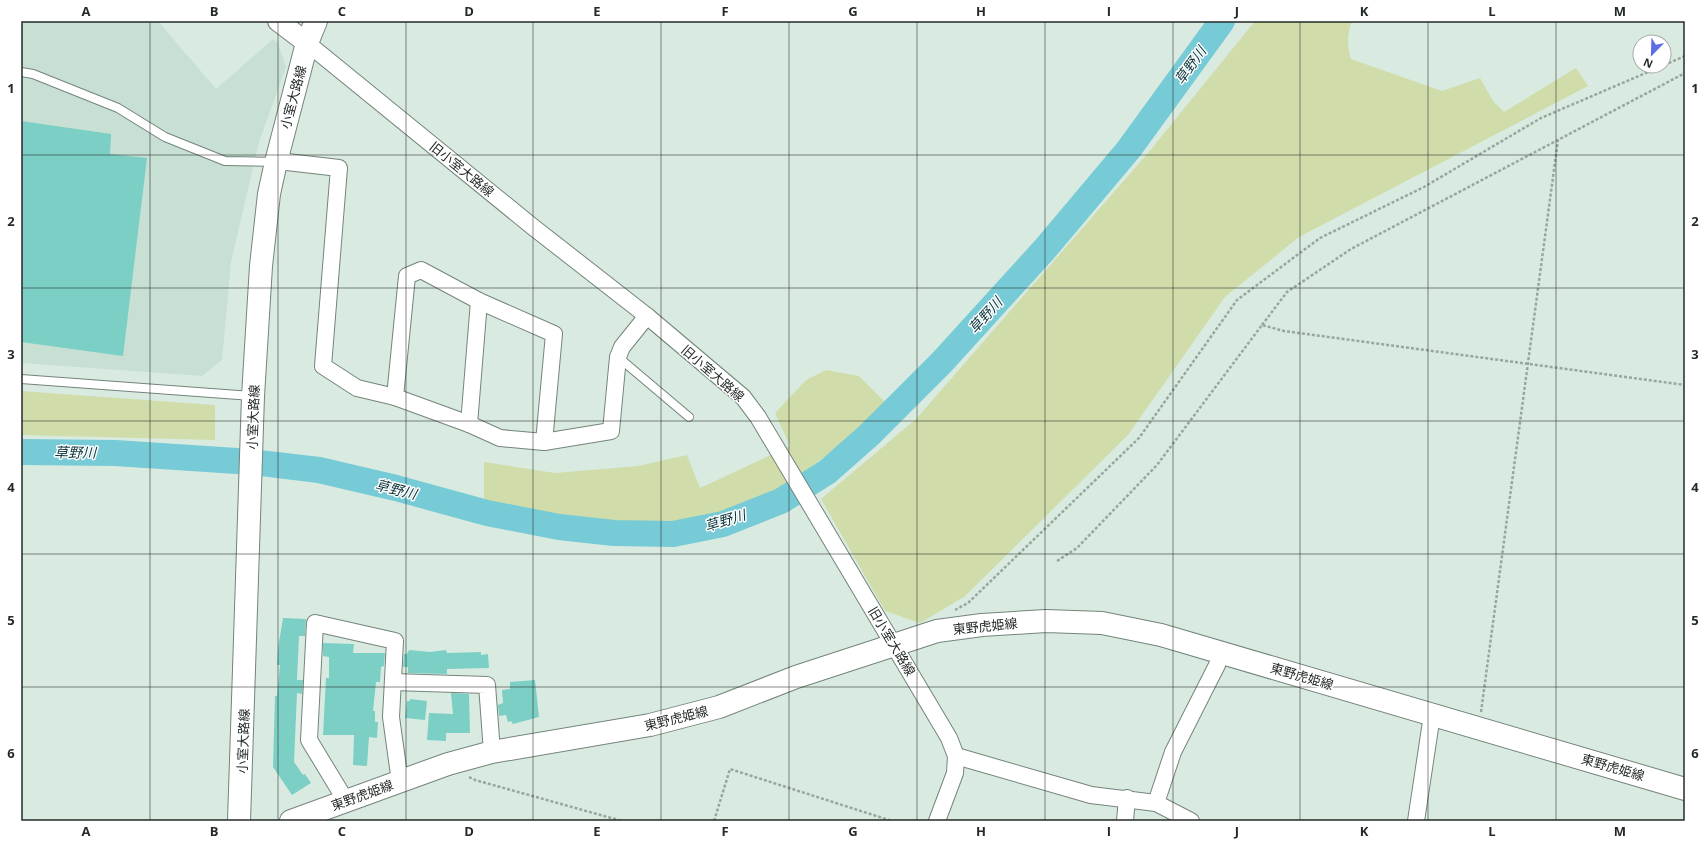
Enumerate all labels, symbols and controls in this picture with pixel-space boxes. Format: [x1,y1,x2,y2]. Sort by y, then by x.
text: A [82,2,91,20]
text: B [210,2,219,20]
text: C [338,2,346,20]
text: D [464,2,474,20]
text: E [593,2,601,20]
text: F [721,2,729,20]
text: G [848,2,858,20]
text: H [976,2,986,20]
text: I [1107,2,1111,20]
text: J [1234,2,1239,20]
text: K [1360,2,1369,20]
text: L [1488,2,1496,20]
text: M [1614,2,1626,20]
north arrow [1632,34,1672,74]
water label: 草野川 [1170,41,1211,88]
text: N [1641,55,1655,72]
street label: 小室大路線 [276,63,310,131]
text: 1 [7,79,15,97]
text: 1 [1691,79,1699,97]
street label: 旧小室大路線 [426,137,498,201]
text: 2 [7,212,15,230]
text: 2 [1691,212,1699,230]
water label: 草野川 [964,292,1007,337]
street label: 旧小室大路線 [678,341,748,405]
text: 3 [7,345,15,363]
text: 3 [1691,345,1699,363]
street label: 小室大路線 [243,384,263,450]
water label: 草野川 [54,442,98,462]
water label: 草野川 [373,475,421,504]
text: 4 [7,478,15,496]
text: 4 [1691,478,1699,496]
water label: 草野川 [702,504,750,535]
street label: 旧小室大路線 [864,603,920,679]
text: 5 [7,611,15,629]
text: 5 [1691,611,1699,629]
street label: 東野虎姫線 [952,614,1018,638]
street label: 東野虎姫線 [1268,658,1336,694]
street label: 東野虎姫線 [642,701,710,735]
street label: 小室大路線 [233,708,253,774]
text: 6 [7,744,15,762]
text: 6 [1691,744,1699,762]
street label: 東野虎姫線 [1579,749,1647,785]
street label: 東野虎姫線 [328,775,396,815]
text: A [82,822,91,840]
text: B [210,822,219,840]
text: C [338,822,346,840]
text: D [464,822,474,840]
text: E [593,822,601,840]
text: F [721,822,729,840]
text: G [848,822,858,840]
text: H [976,822,986,840]
text: I [1107,822,1111,840]
text: J [1234,822,1239,840]
text: K [1360,822,1369,840]
text: L [1488,822,1496,840]
text: M [1614,822,1626,840]

